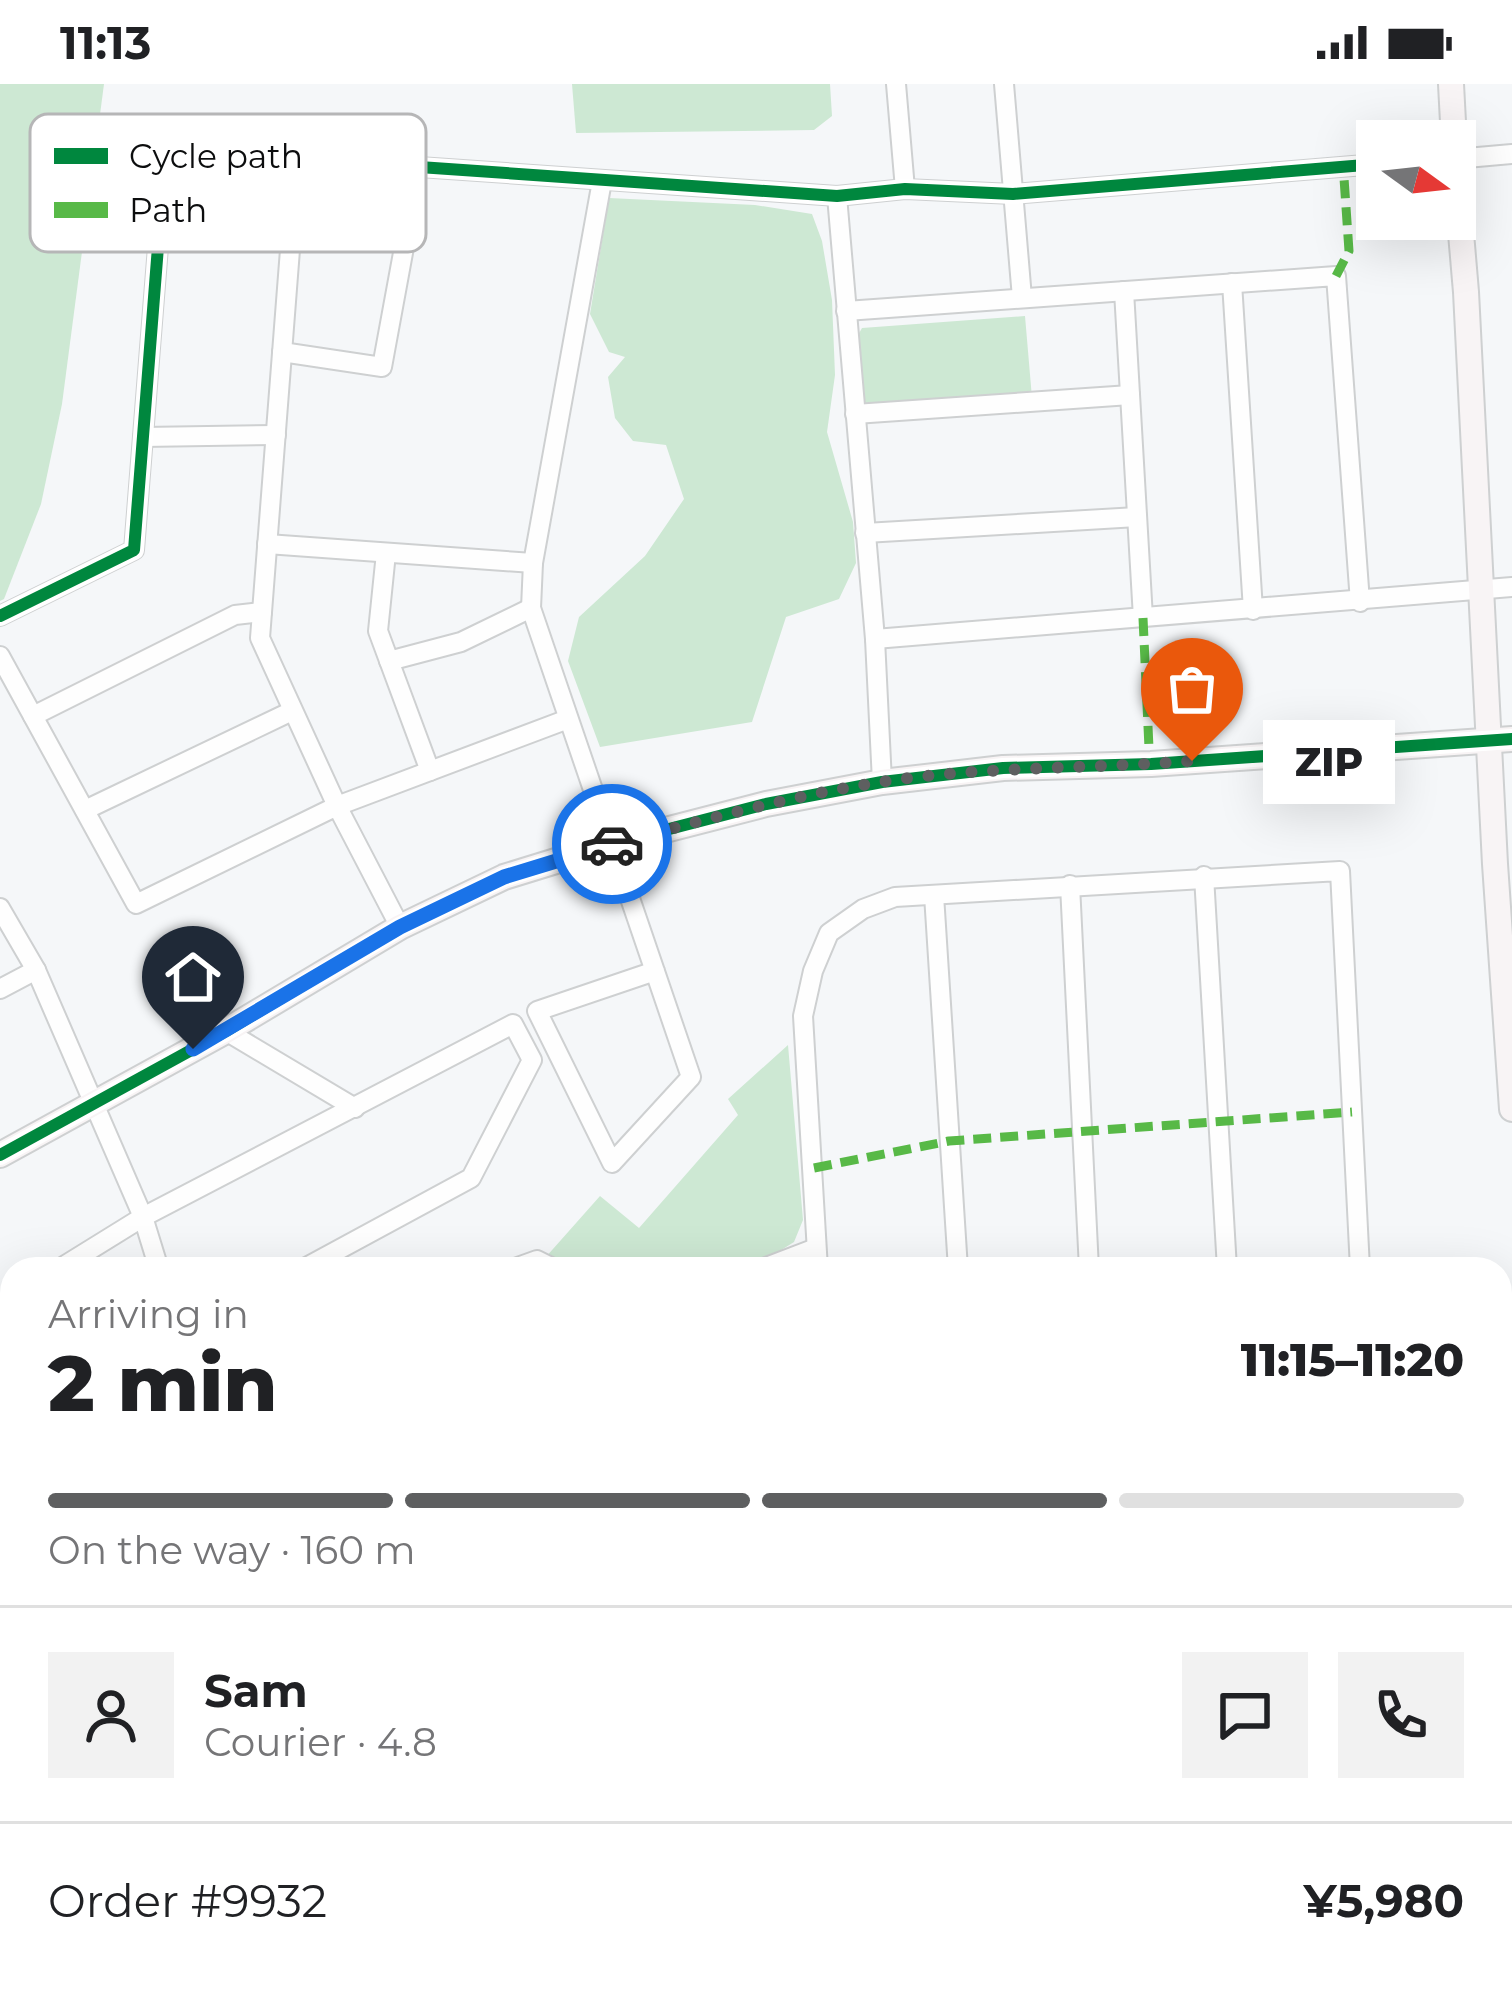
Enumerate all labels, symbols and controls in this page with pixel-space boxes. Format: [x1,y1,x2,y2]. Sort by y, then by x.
text: 11:13 [60,15,151,70]
legend [30,114,426,252]
north arrow [1356,120,1476,240]
map controls [1356,120,1476,240]
text: Cycle path [129,136,303,176]
text: Path [129,190,207,230]
pin [1141,638,1243,761]
icon: bag [1159,656,1225,722]
callout: ZIP [1264,719,1396,803]
text: ZIP [1295,738,1363,786]
courier [552,784,672,904]
icon: car [579,811,645,877]
pin [142,926,244,1049]
icon: home [160,944,226,1010]
text: Arriving in [48,1290,249,1338]
text: 11:15–11:20 [1241,1332,1464,1387]
text: 2 min [48,1335,278,1431]
text: On the way · 160 m [48,1526,416,1574]
button: person [48,1652,174,1778]
button: chat [1182,1652,1308,1778]
button: phone [1338,1652,1464,1778]
text: Sam [204,1663,308,1718]
text: Courier · 4.8 [204,1718,437,1766]
text: Order #9932 [48,1873,327,1928]
text: ¥5,980 [1303,1873,1464,1928]

